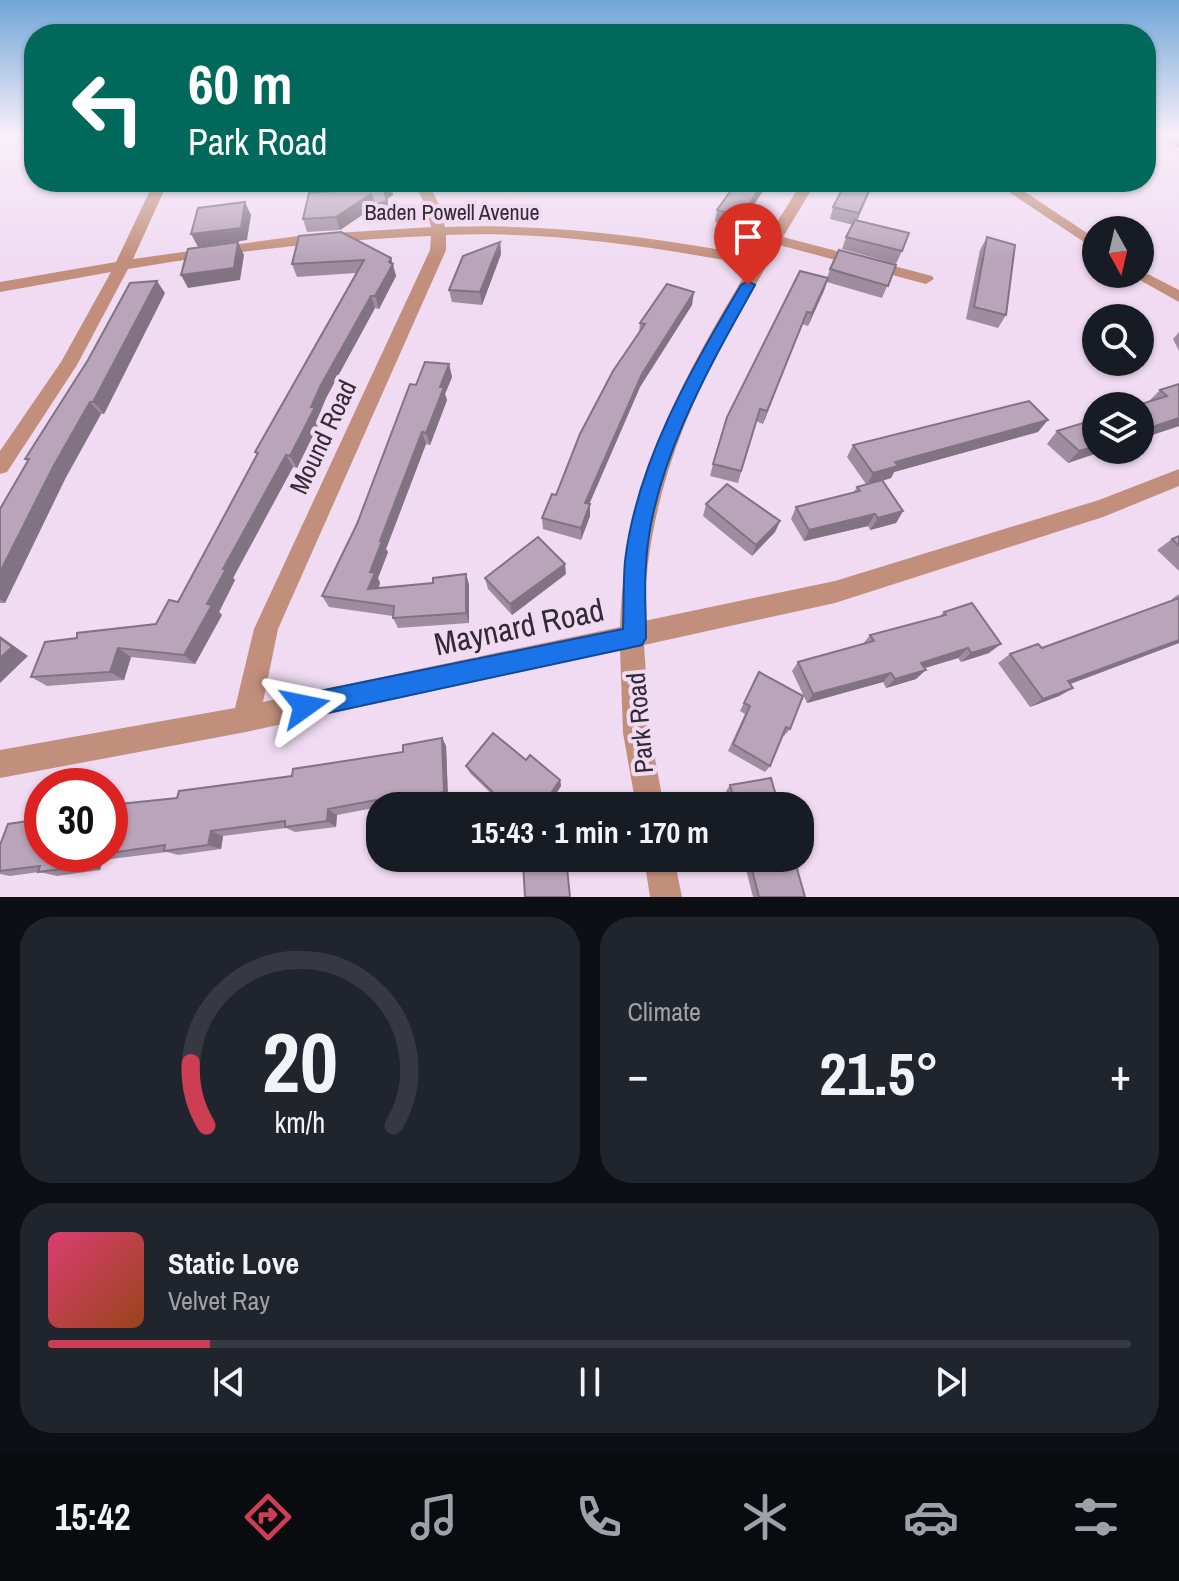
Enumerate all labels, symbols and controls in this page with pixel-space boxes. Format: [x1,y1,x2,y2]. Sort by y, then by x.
text: 60 m [188,46,293,121]
icon: left [56,56,160,160]
text: Park Road [188,118,327,166]
street label: Baden Powell Avenue [364,197,540,227]
pin [714,203,782,285]
icon: arrive [726,215,770,259]
north arrow [1082,216,1154,288]
map controls [1082,216,1154,464]
button: search [1082,304,1154,376]
street label: Mound Road [281,374,364,500]
button: layers [1082,392,1154,464]
street label: Maynard Road [430,588,608,665]
position arrow [263,664,347,748]
street label: Park Road [618,671,661,775]
speed limit sign: 30 [24,768,128,872]
text: 15:43 · 1 min · 170 m [471,812,709,852]
text: Climate [628,994,701,1029]
text: 20 [262,1006,338,1118]
text: 21.5° [819,1033,939,1114]
text: − [628,1044,649,1104]
text: + [1110,1044,1131,1104]
text: km/h [274,1103,325,1142]
text: Static Love [168,1243,299,1283]
text: Velvet Ray [168,1283,270,1318]
icon: previous [207,1360,251,1404]
icon: pause [568,1360,612,1404]
icon: next [929,1360,973,1404]
icon: directions [240,1489,296,1545]
icon: music [406,1489,462,1545]
icon: phone [571,1489,627,1545]
icon: climate [737,1489,793,1545]
icon: car [903,1489,959,1545]
icon: filters [1068,1489,1124,1545]
text: 15:42 [55,1493,130,1541]

